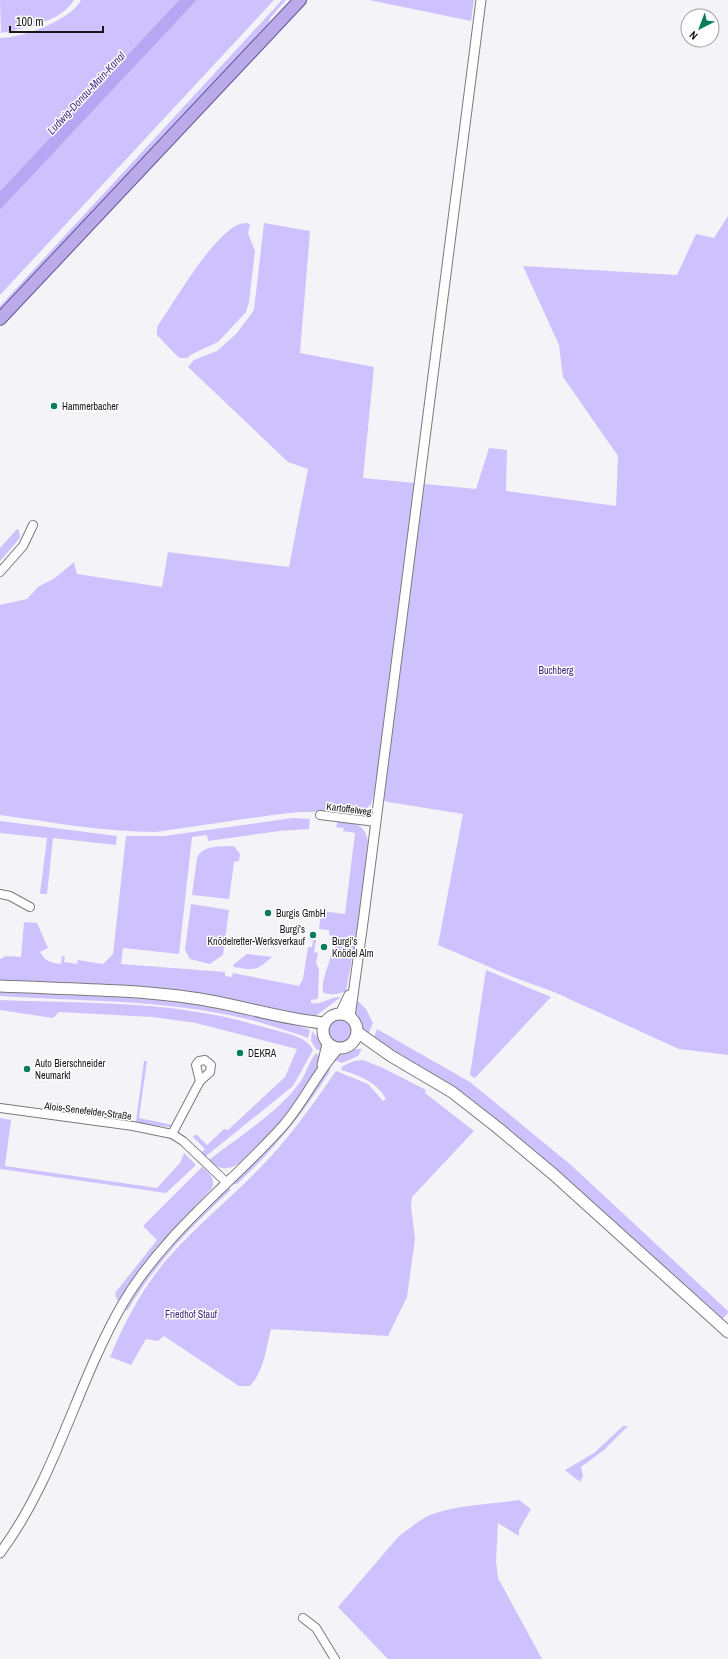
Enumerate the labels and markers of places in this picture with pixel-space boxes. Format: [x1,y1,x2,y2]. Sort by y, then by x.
place label: Hammerbacher [62,400,119,413]
marker: Hammerbacher [49,401,59,411]
place label: Burgis GmbH [276,907,326,920]
marker: Burgis GmbH [263,908,273,918]
place label: Burgi's Knödelretter-Werksverkauf [208,923,306,948]
marker: Burgi's Knödelretter-Werksverkauf [308,930,318,940]
place label: Burgi's Knödel Alm [332,935,374,960]
marker: Burgi's Knödel Alm [319,942,329,952]
place label: DEKRA [248,1047,277,1060]
marker: DEKRA [235,1048,245,1058]
place label: Auto Bierschneider Neumarkt [34,1057,105,1082]
marker: Auto Bierschneider Neumarkt [22,1064,32,1074]

